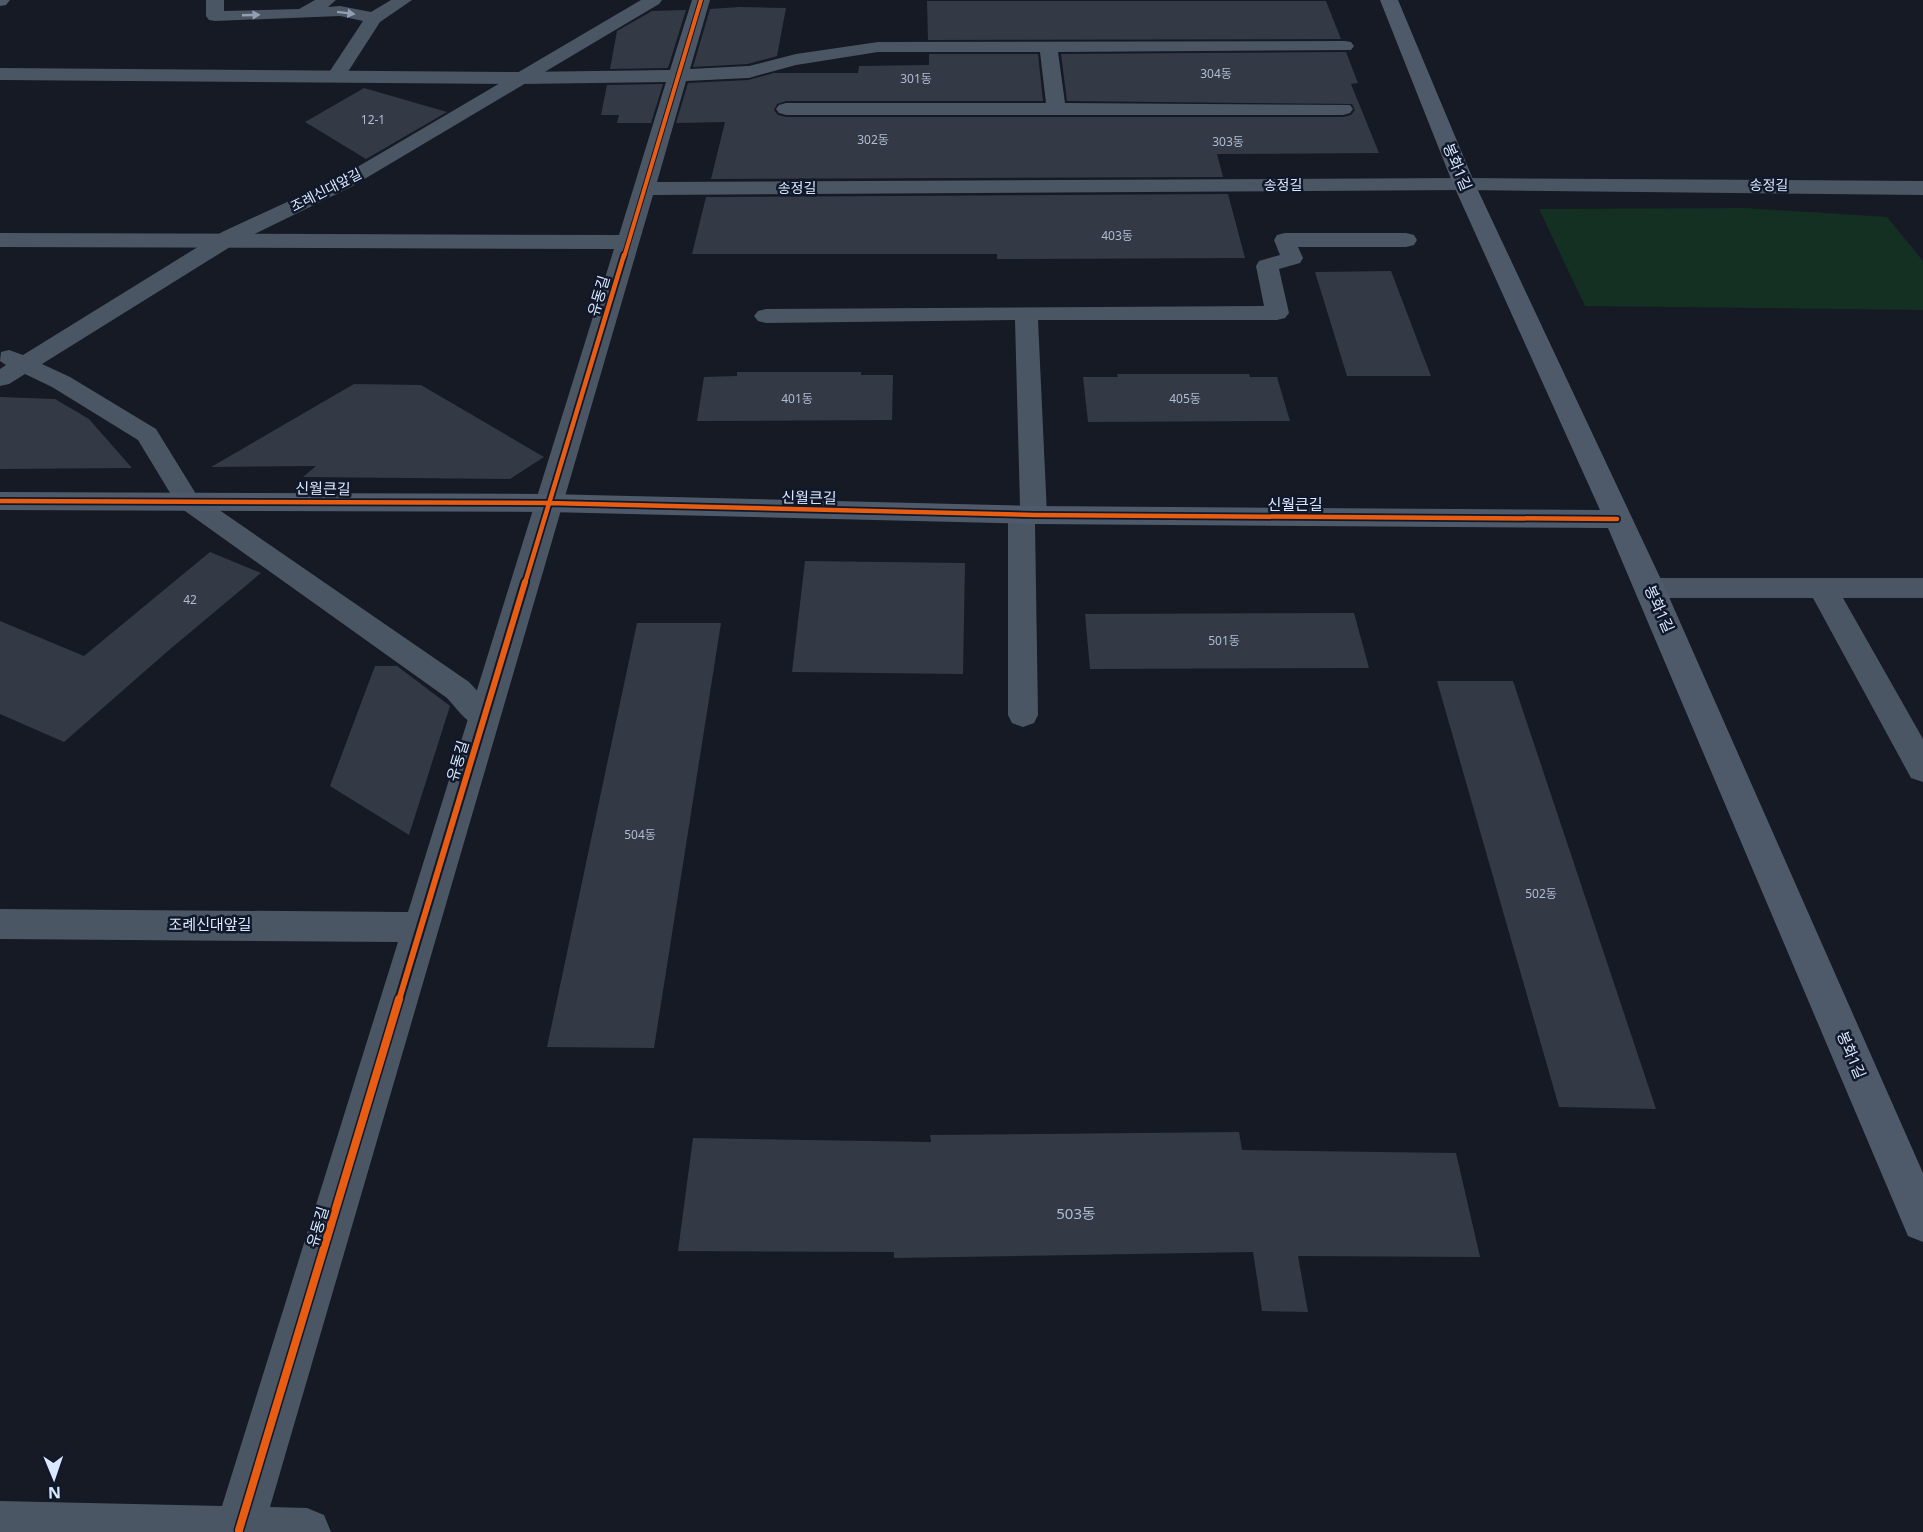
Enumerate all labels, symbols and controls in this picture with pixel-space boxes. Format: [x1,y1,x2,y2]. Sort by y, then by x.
one-way arrow [336,8,355,18]
one-way arrow [241,10,260,20]
house number: 304동 [1200,65,1232,82]
house number: 301동 [900,70,932,87]
house number: 12-1 [361,111,385,128]
house number: 302동 [857,131,889,148]
house number: 303동 [1212,133,1244,150]
street label: 봉화1길 [1439,140,1477,194]
street label: 조례신대앞길 [287,164,365,216]
street label: 송정길 [1264,175,1302,194]
street label: 송정길 [1750,175,1788,194]
street label: 송정길 [778,178,816,197]
house number: 403동 [1101,227,1133,244]
street label: 유동길 [582,273,614,318]
house number: 401동 [781,390,813,407]
house number: 405동 [1169,390,1201,407]
street label: 신월큰길 [295,478,351,498]
street label: 신월큰길 [781,487,837,507]
street label: 신월큰길 [1267,494,1323,514]
street label: 봉화1길 [1641,582,1679,635]
house number: 42 [183,591,197,608]
house number: 501동 [1208,632,1240,649]
street label: 유동길 [441,738,473,783]
house number: 504동 [624,826,656,843]
house number: 502동 [1525,885,1557,902]
street label: 조례신대앞길 [169,914,251,934]
street label: 봉화1길 [1833,1028,1871,1082]
house number: 503동 [1056,1203,1096,1223]
street label: 유동길 [301,1204,333,1249]
north arrow [24,1448,84,1508]
text: N [48,1482,61,1504]

